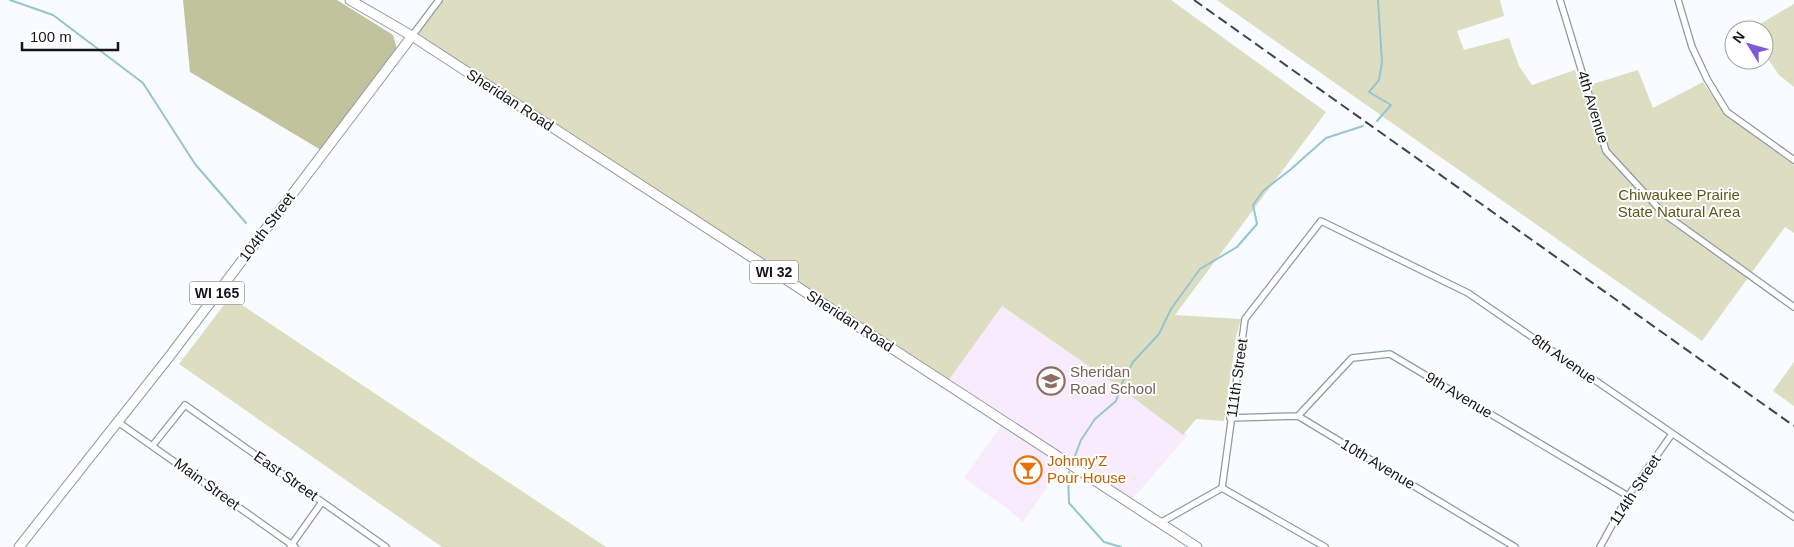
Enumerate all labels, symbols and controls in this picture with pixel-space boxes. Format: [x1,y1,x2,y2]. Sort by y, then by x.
scale bar [22,20,119,52]
north arrow [1724,20,1774,70]
text: 100 m [30,28,72,45]
text: N [1729,28,1748,46]
street label: Sheridan Road [464,65,557,134]
street label: 4th Avenue [1574,69,1613,145]
park label: Chiwaukee Prairie State Natural Area [1618,186,1741,220]
street label: 104th Street [235,188,298,264]
road number: WI 32 [750,260,798,284]
road number: WI 165 [190,282,244,304]
street label: Sheridan Road [804,286,897,355]
street label: 8th Avenue [1529,330,1600,387]
street label: 111th Street [1223,337,1251,418]
place label: Sheridan Road School [1070,363,1156,397]
school or university icon: Sheridan Road School [1036,366,1066,396]
street label: 9th Avenue [1423,368,1496,421]
street label: 10th Avenue [1338,435,1418,492]
street label: East Street [251,447,322,504]
street label: 114th Street [1605,451,1664,528]
place label: Johnny'Z Pour House [1047,452,1126,486]
street label: Main Street [171,454,244,514]
bar icon: Johnny'Z Pour House [1013,455,1043,485]

